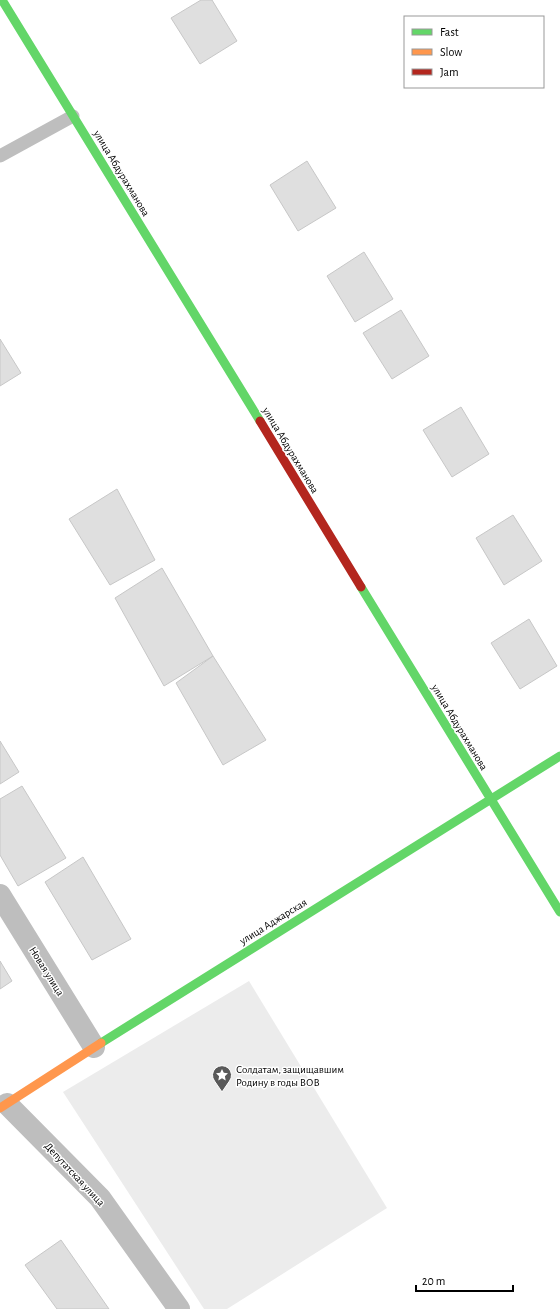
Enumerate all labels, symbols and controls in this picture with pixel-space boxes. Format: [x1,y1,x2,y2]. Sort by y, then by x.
legend [404,16,544,88]
text: Fast [440,26,459,38]
text: Slow [440,46,462,58]
text: Jam [440,66,459,78]
street label: улица Абдурахманова [91,127,152,218]
street label: улица Абдурахманова [260,404,321,495]
street label: улица Абдурахманова [429,681,490,772]
street label: улица Аджарская [237,896,309,947]
street label: Новая улица [27,945,66,998]
place icon: Солдатам, защищавшим Родину в годы ВОВ [211,1064,233,1092]
place label: Солдатам, защищавшим Родину в годы ВОВ [236,1064,344,1088]
street label: Депутатская улица [43,1140,107,1208]
scale bar [416,1267,513,1293]
text: 20 m [422,1275,445,1287]

